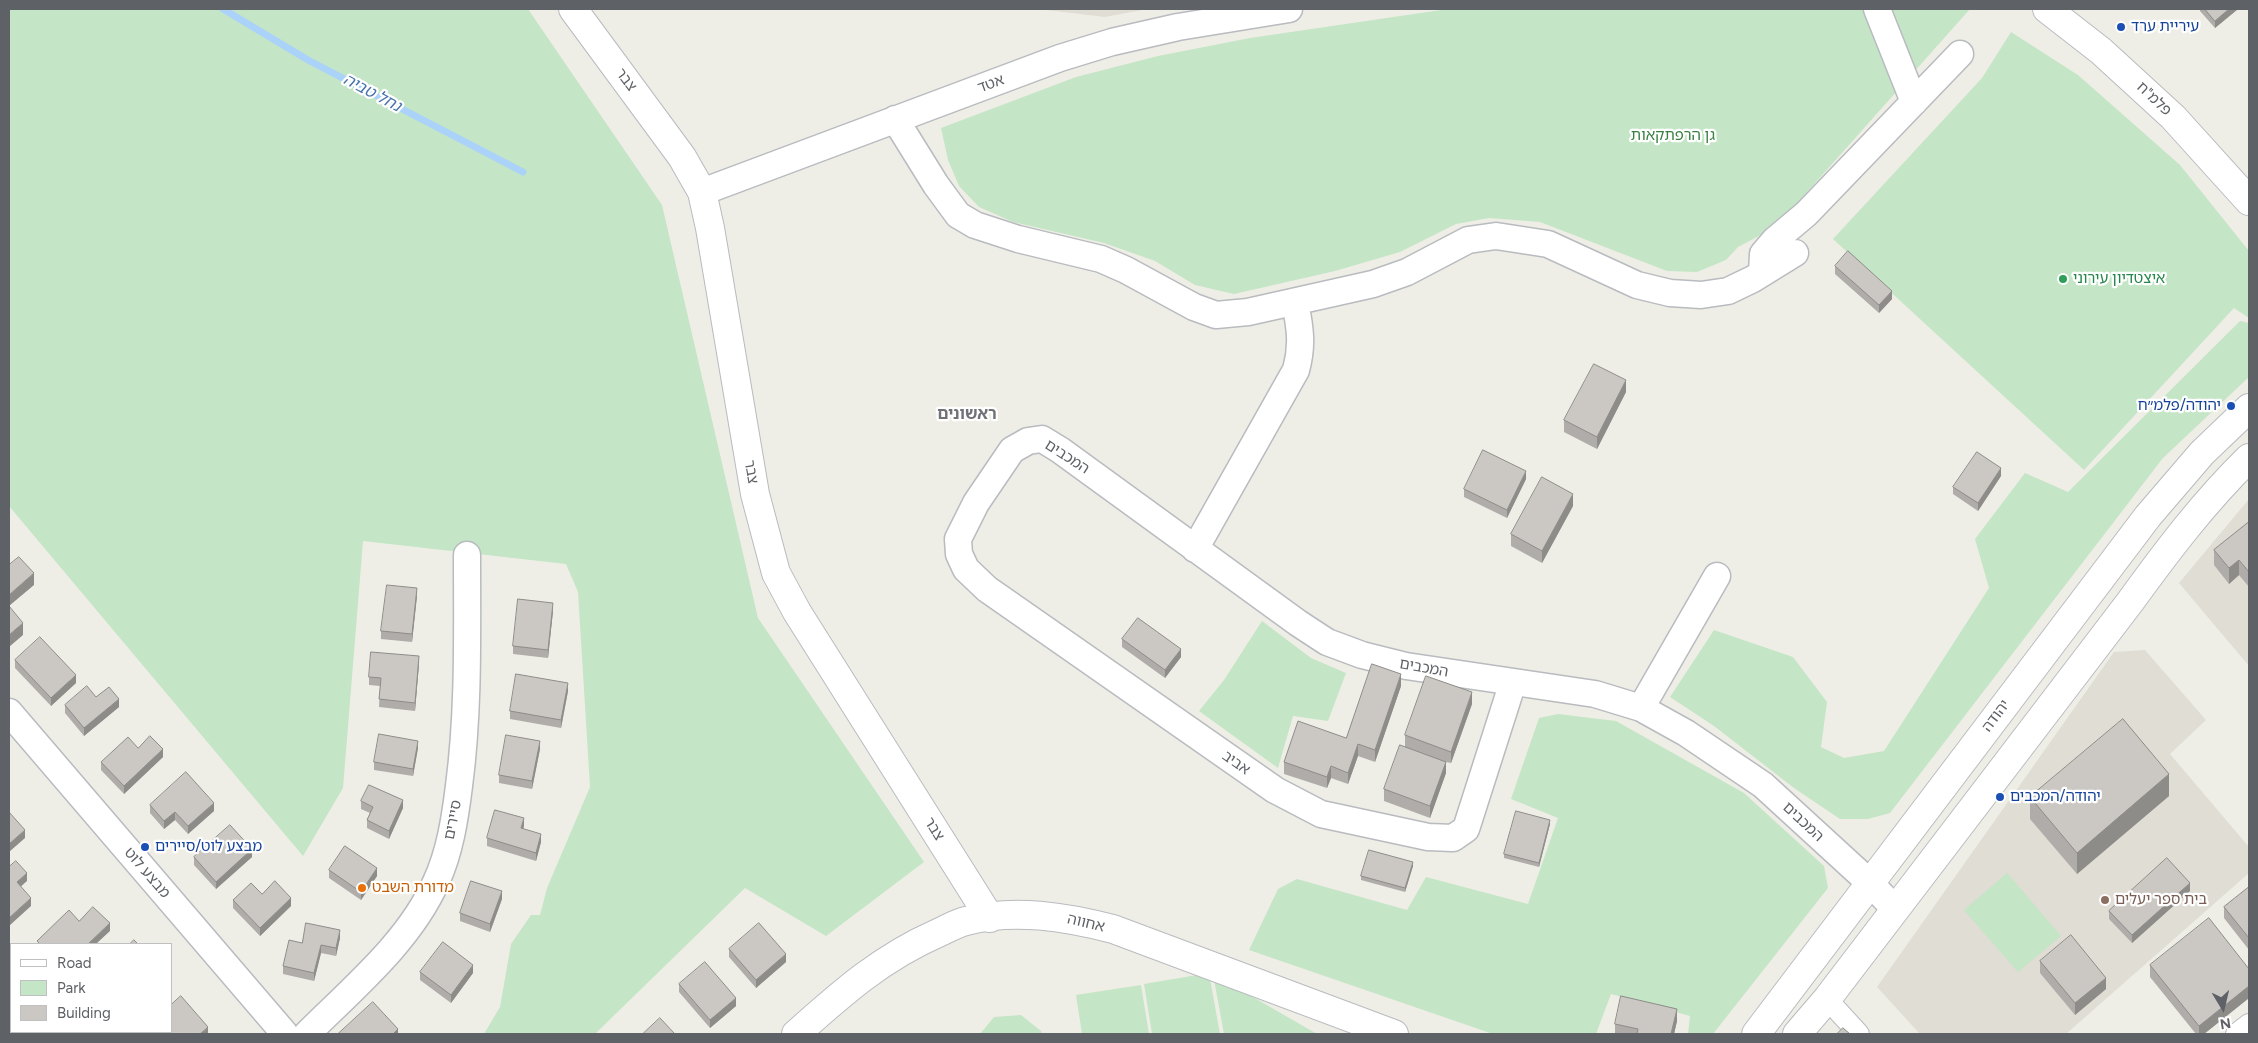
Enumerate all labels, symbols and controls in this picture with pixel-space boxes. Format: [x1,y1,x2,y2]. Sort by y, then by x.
place label: עיריית ערד [2131,18,2199,36]
marker: עיריית ערד [2115,21,2127,33]
street label: צבר [612,65,640,95]
water label: נחל טביה [340,70,404,116]
street label: אטד [975,71,1007,97]
street label: פלמ"ח [2133,78,2175,120]
park label: גן הרפתקאות [1631,127,1715,145]
place label: איצטדיון עירוני [2073,270,2165,288]
marker: איצטדיון עירוני [2057,273,2069,285]
place label: יהודה/פלמ״ח [2138,397,2221,415]
marker: יהודה/פלמ״ח [2225,400,2237,412]
district label: ראשונים [937,404,997,424]
street label: המכבים [1041,436,1093,478]
street label: צבר [740,459,762,485]
street label: המכבים [1398,655,1450,681]
street label: יהודה [1978,696,2014,736]
street label: אביב [1219,747,1253,779]
place label: יהודה/המכבים [2010,788,2101,806]
marker: יהודה/המכבים [1994,791,2006,803]
street label: סיירים [440,799,466,841]
street label: המכבים [1779,799,1827,845]
street label: צבר [920,814,948,844]
place label: מבצע לוט/סיירים [155,838,262,856]
marker: מבצע לוט/סיירים [139,841,151,853]
street label: מבצע לוט [120,844,174,902]
place label: מדורת השבט [372,879,454,897]
marker: מדורת השבט [356,882,368,894]
place label: בית ספר יעלים [2115,891,2207,909]
marker: בית ספר יעלים [2099,894,2111,906]
street label: אחווה [1066,910,1106,936]
legend [10,943,172,1033]
text: Road [57,954,92,972]
text: Park [57,979,86,997]
north arrow [2198,983,2248,1033]
text: Building [57,1004,111,1022]
text: N [2219,1014,2232,1033]

